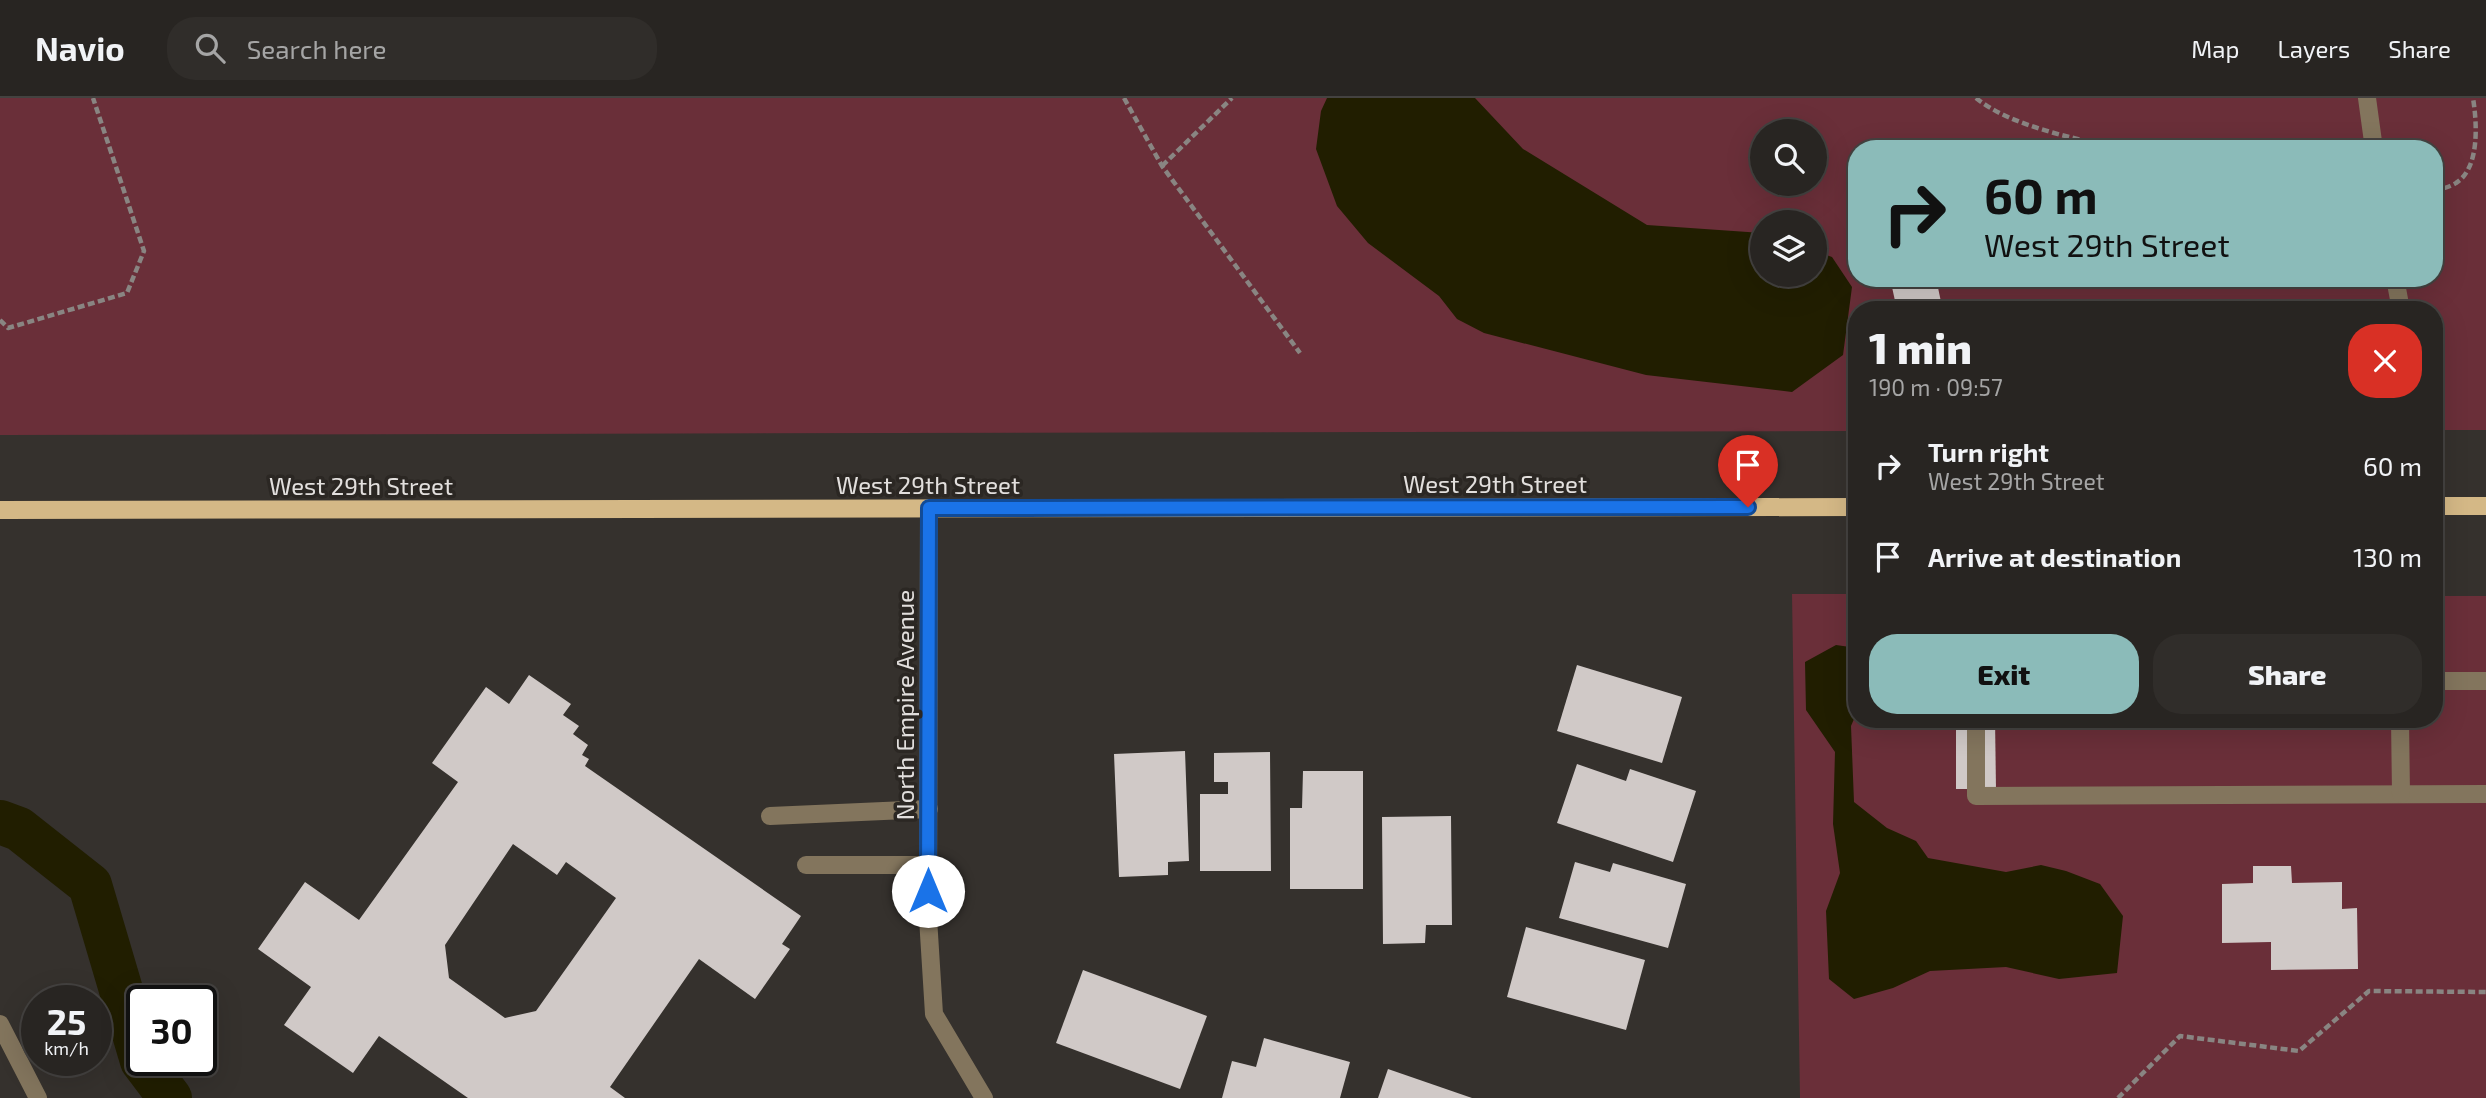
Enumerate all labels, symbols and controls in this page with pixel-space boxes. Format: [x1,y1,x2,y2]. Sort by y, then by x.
search box [167,17,657,80]
text: Navio [35,28,125,68]
icon: search [191,29,229,67]
text: Search here [247,33,386,64]
text: Map [2191,34,2239,63]
text: Layers [2277,34,2350,63]
text: Share [2388,34,2451,63]
map controls [1750,119,1827,287]
button: search [1750,119,1827,196]
text: 60 m [1984,165,2098,224]
icon: right [1869,168,1960,259]
button: layers [1750,210,1827,287]
text: West 29th Street [1984,225,2230,263]
text: 1 min [1869,322,1972,372]
button: close [2348,324,2422,398]
text: 190 m · 09:57 [1869,373,2003,401]
pin [1718,435,1778,507]
text: Turn right [1928,436,2049,467]
icon: arrive [1729,446,1767,484]
icon: right [1869,447,1907,485]
text: 60 m [2363,450,2422,481]
text: West 29th Street [1928,467,2105,495]
street label: West 29th Street [1403,469,1587,498]
street label: West 29th Street [836,470,1020,499]
street label: West 29th Street [269,471,453,500]
icon: arrive [1869,538,1907,576]
text: Arrive at destination [1928,541,2181,572]
text: 130 m [2353,541,2422,572]
street label: North Empire Avenue [890,590,919,820]
button: Exit [1869,634,2139,714]
button: Share [2153,634,2422,714]
position arrow [891,854,965,928]
speed limit sign: 30 [126,985,217,1076]
text: 25 [47,1000,86,1042]
text: km/h [44,1037,89,1059]

